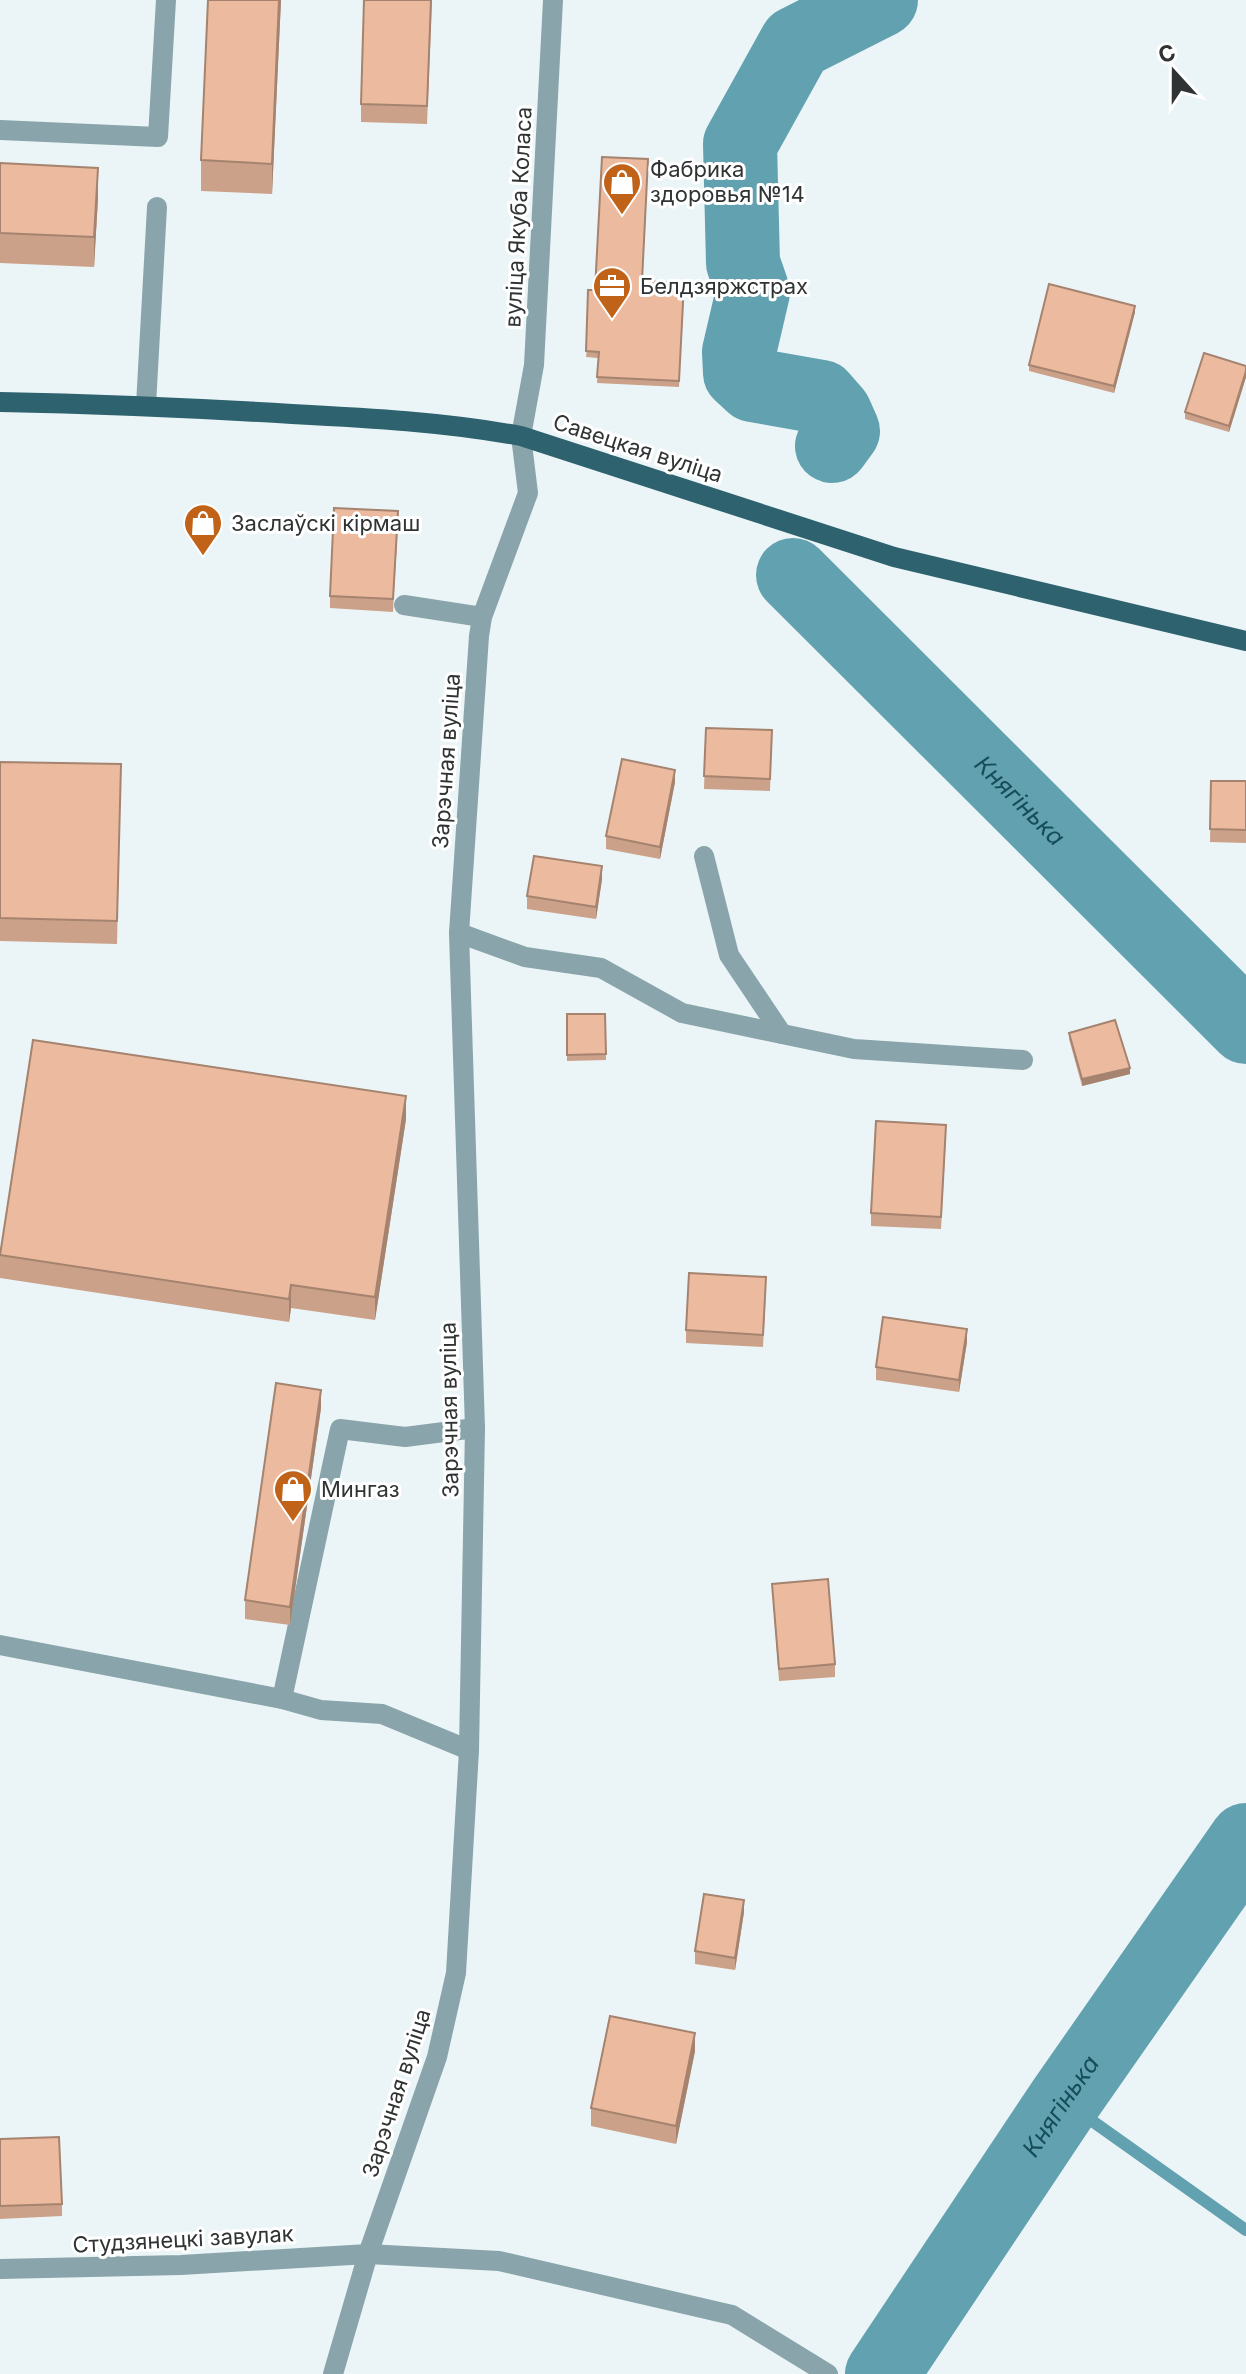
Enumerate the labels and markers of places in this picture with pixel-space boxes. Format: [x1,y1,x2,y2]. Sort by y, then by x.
place label: Фабрика здоровья №14 [650,156,805,207]
shop icon: Фабрика здоровья №14 [601,161,643,216]
office icon: Белдзяржстрах [591,265,633,320]
place label: Белдзяржстрах [640,273,808,299]
shop icon: Заслаўскі кірмаш [182,502,224,557]
place label: Заслаўскі кірмаш [231,510,420,536]
shop icon: Мингаз [272,1468,314,1523]
place label: Мингаз [321,1476,400,1502]

